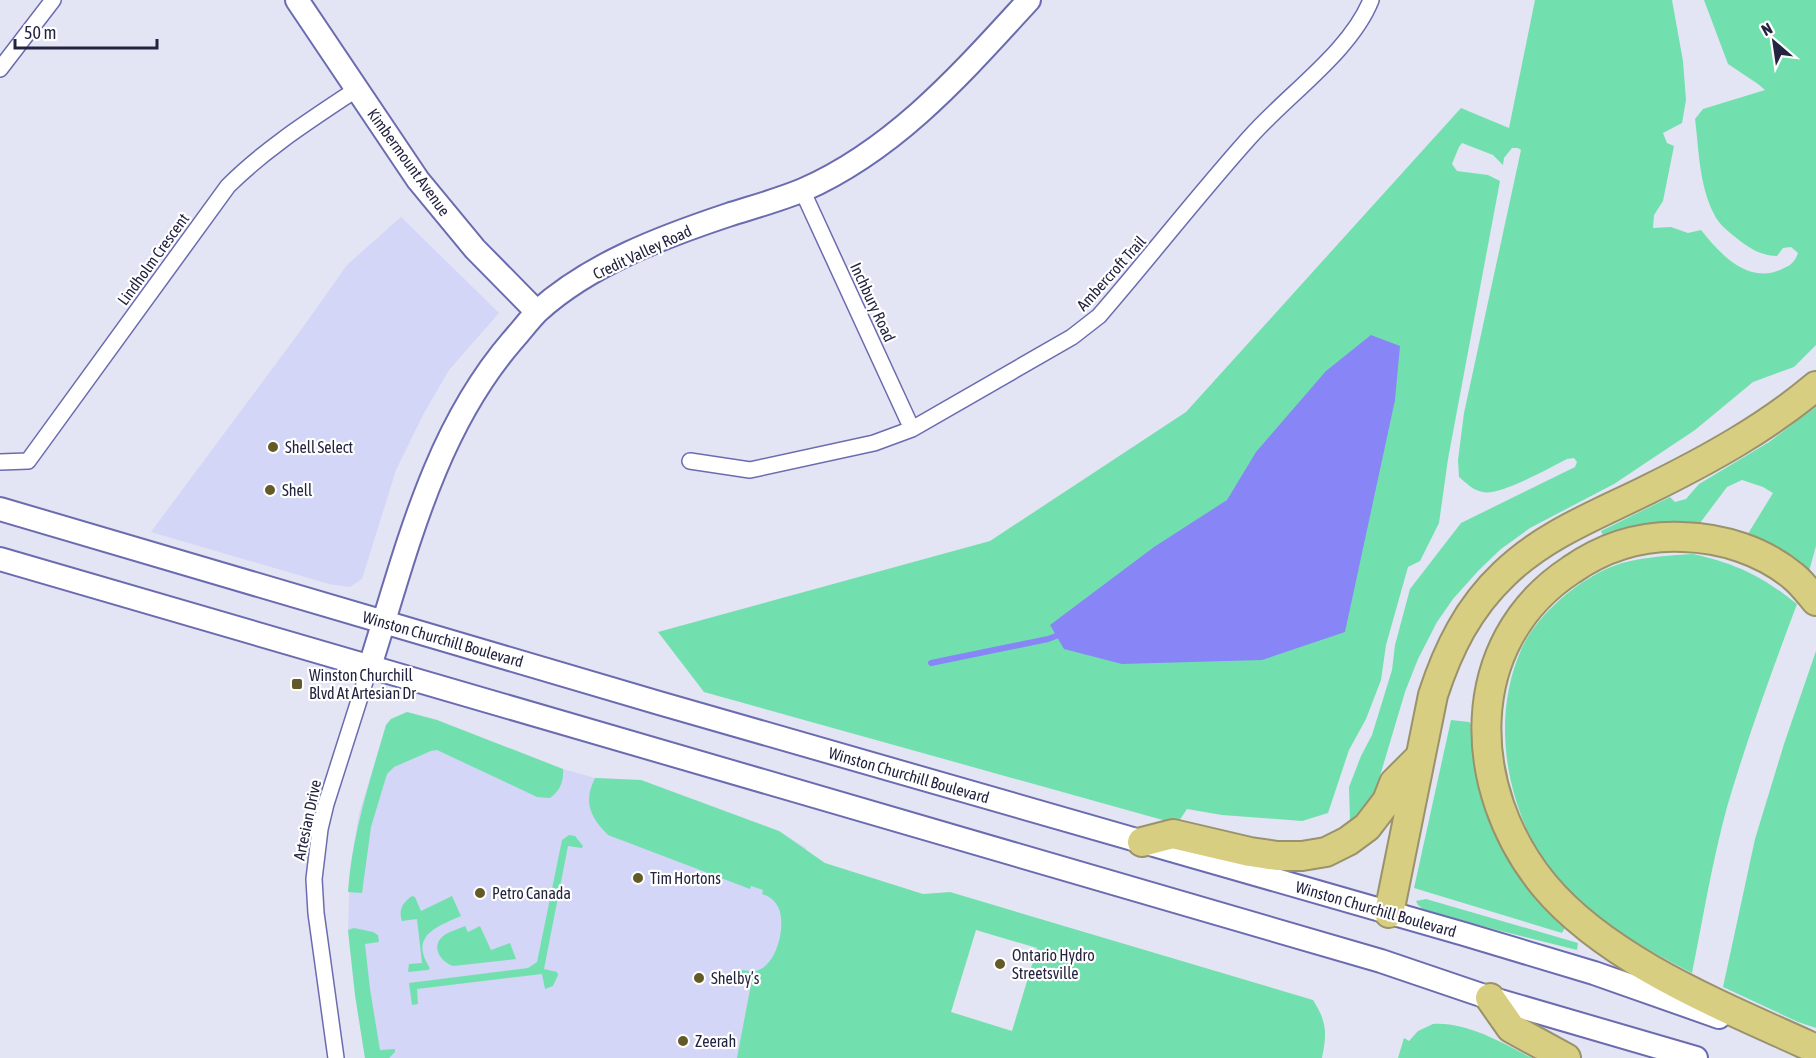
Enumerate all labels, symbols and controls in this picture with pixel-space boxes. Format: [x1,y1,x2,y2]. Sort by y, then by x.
scale bar [15,12,158,50]
north arrow [1744,12,1804,72]
text: N [1758,19,1775,39]
text: 50 m [24,22,56,43]
street label: Kimbermount Avenue [364,105,454,219]
street label: Lindholm Crescent [114,209,192,308]
street label: Credit Valley Road [590,221,695,284]
street label: Ambercroft Trail [1073,231,1150,314]
street label: Inchbury Road [846,260,899,345]
place label: Shell Select [285,438,354,456]
marker: Shell Select [266,440,280,454]
place label: Shell [282,481,313,499]
marker: Shell [263,483,277,497]
street label: Winston Churchill Boulevard [361,607,525,671]
place label: Winston Churchill Blvd At Artesian Dr [309,666,416,702]
marker: Winston Churchill Blvd At Artesian Dr [290,677,304,691]
street label: Winston Churchill Boulevard [827,743,991,807]
street label: Artesian Drive [290,778,324,862]
place label: Tim Hortons [650,869,721,887]
marker: Tim Hortons [631,871,645,885]
street label: Winston Churchill Boulevard [1294,877,1458,941]
place label: Petro Canada [492,884,571,902]
marker: Petro Canada [473,886,487,900]
place label: Ontario Hydro Streetsville [1012,946,1095,982]
marker: Ontario Hydro Streetsville [993,957,1007,971]
place label: Shelby’s [711,969,760,988]
marker: Shelby’s [692,971,706,985]
place label: Zeerah [695,1032,736,1050]
marker: Zeerah [676,1034,690,1048]

